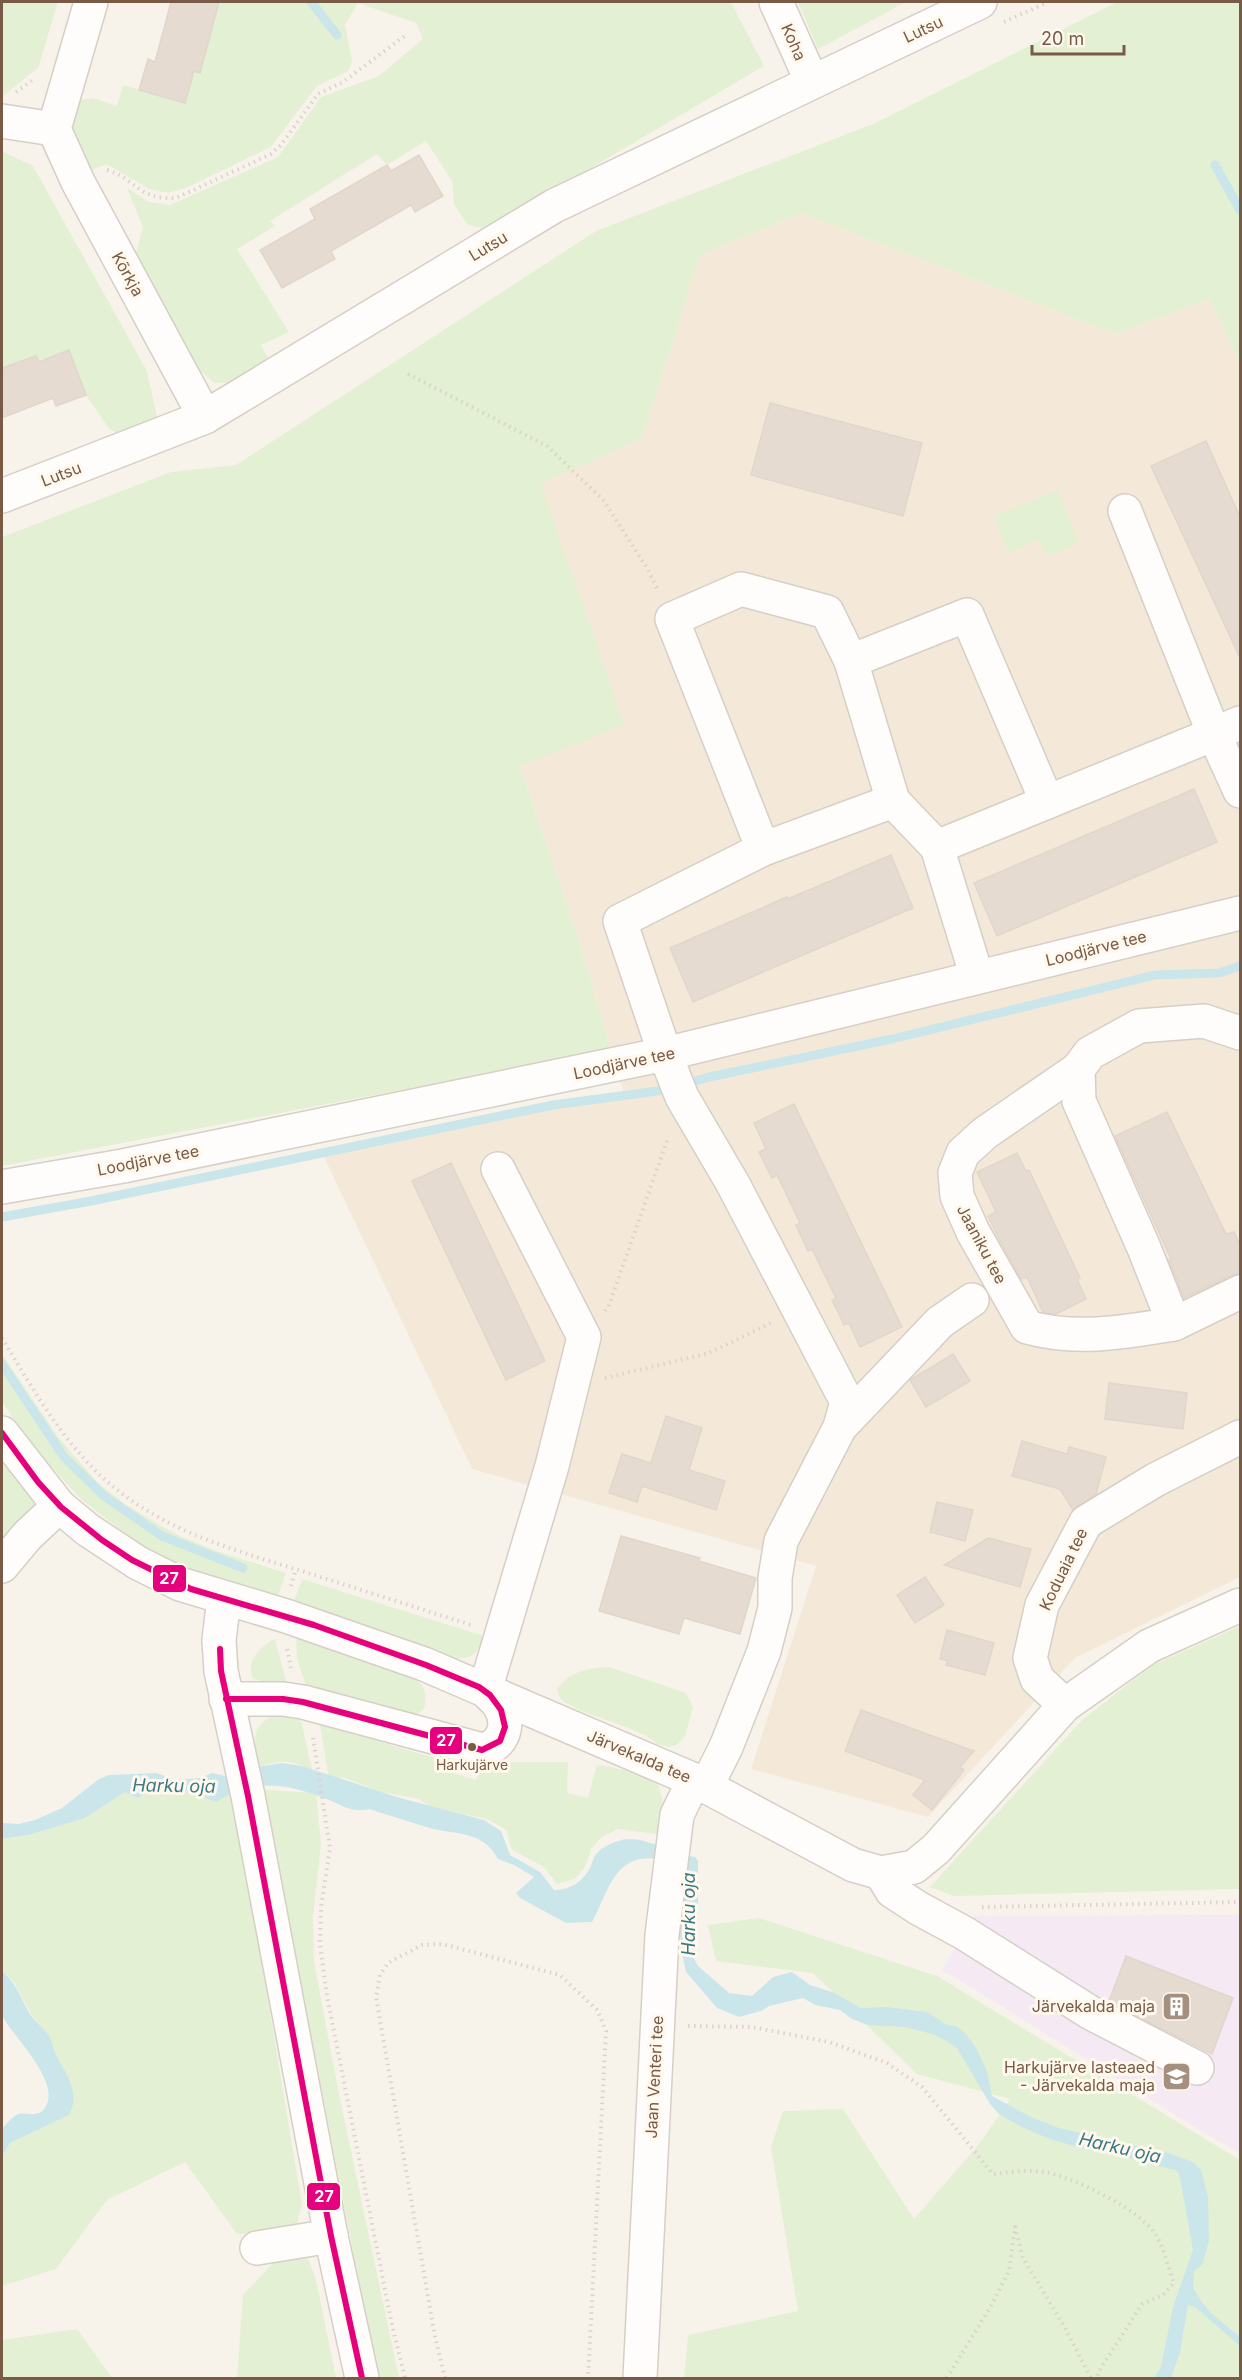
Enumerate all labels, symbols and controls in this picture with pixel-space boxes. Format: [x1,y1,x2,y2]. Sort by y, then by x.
street label: Lutsu [900,11,946,47]
scale bar [1032,18,1124,56]
street label: Koha [777,21,811,63]
text: 20 m [1041,28,1084,49]
street label: Lutsu [465,227,511,265]
street label: Kõrkja [108,248,148,300]
street label: Lutsu [38,457,84,491]
street label: Loodjärve tee [1043,926,1149,970]
street label: Loodjärve tee [571,1042,677,1084]
street label: Loodjärve tee [95,1140,201,1180]
street label: Jaaniku tee [953,1201,1011,1287]
street label: Koduaia tee [1034,1525,1092,1613]
line badge: 27 [152,1564,187,1593]
text: 27 [159,1568,179,1588]
street label: Järvekalda tee [584,1725,694,1787]
line badge: 27 [429,1726,463,1755]
text: 27 [436,1730,456,1750]
marker: Harkujärve [466,1741,478,1753]
place label: Harkujärve [436,1756,508,1773]
water label: Harku oja [132,1774,216,1797]
water label: Harku oja [678,1872,699,1956]
building icon: Järvekalda maja [1160,1990,1192,2022]
place label: Järvekalda maja [1032,1996,1155,2016]
street label: Jaan Venteri tee [641,2015,667,2139]
place label: Harkujärve lasteaed - Järvekalda maja [1004,2057,1155,2095]
school or university icon: Harkujärve lasteaed - Järvekalda maja [1160,2060,1192,2092]
water label: Harku oja [1077,2128,1163,2167]
line badge: 27 [306,2182,341,2211]
text: 27 [314,2186,334,2206]

